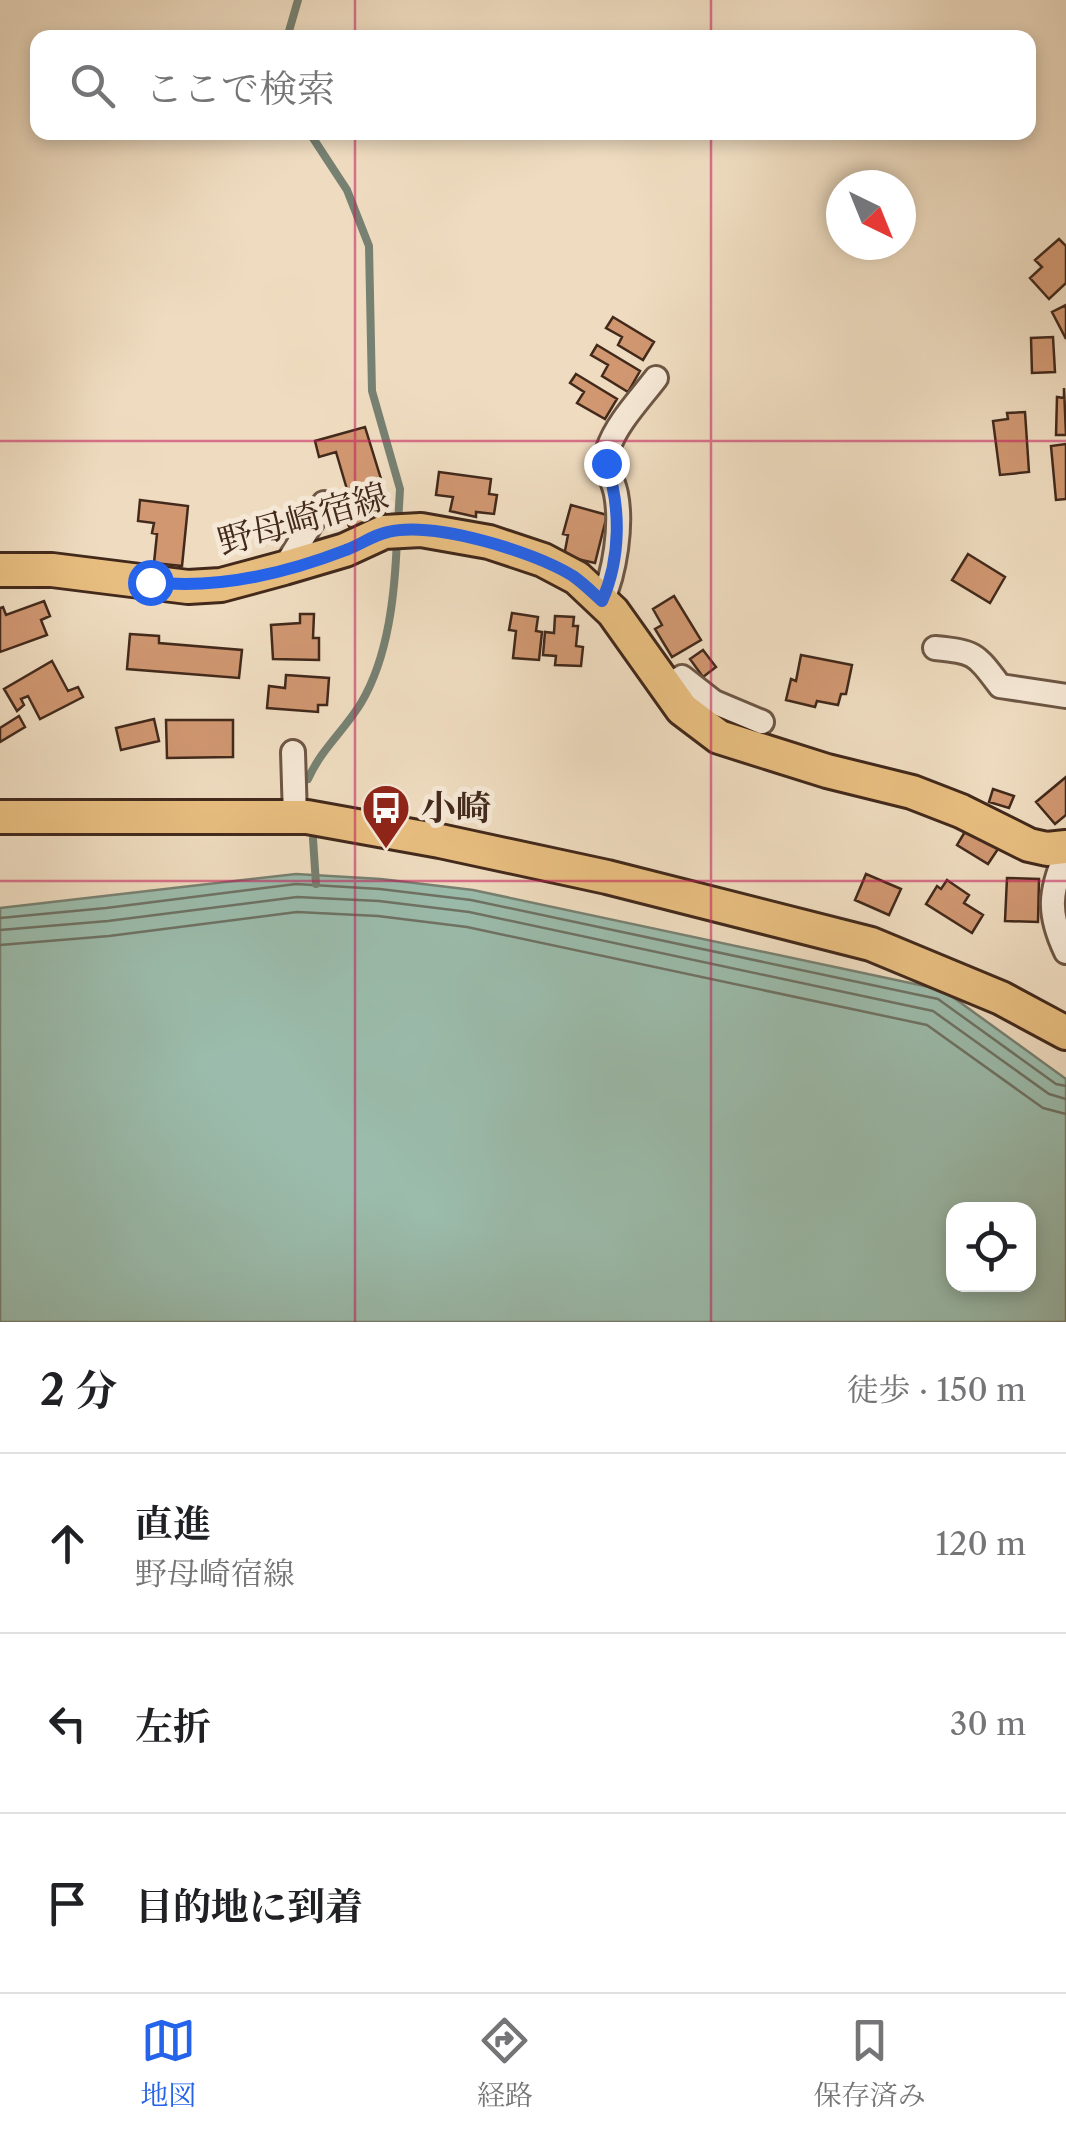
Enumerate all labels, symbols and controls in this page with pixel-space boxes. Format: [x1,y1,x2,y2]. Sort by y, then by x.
search box [30,30,1036,140]
icon: search [65,58,120,113]
text: ここで検索 [145,65,335,112]
north arrow [826,170,916,260]
route end [584,441,630,487]
street label: 野母崎宿線 [213,474,393,563]
route start [128,560,174,606]
bus stop icon: 小崎 [360,782,412,850]
place label: 小崎 [421,786,491,829]
map controls [946,1202,1036,1292]
button: locate [946,1202,1036,1292]
text: 2 分 [40,1364,117,1416]
text: 徒歩 · 150 m [847,1370,1026,1409]
text: 直進 [135,1500,211,1547]
icon: ahead [40,1516,95,1571]
text: 120 m [936,1524,1026,1563]
text: 野母崎宿線 [135,1554,295,1593]
icon: left [40,1696,95,1751]
text: 左折 [135,1703,211,1750]
text: 30 m [950,1704,1026,1743]
icon: arrive [40,1876,95,1931]
text: 目的地に到着 [135,1883,363,1930]
tab: 地図 [140,2013,196,2113]
tab: 経路 [477,2013,533,2113]
tab: 保存済み [814,2013,926,2113]

